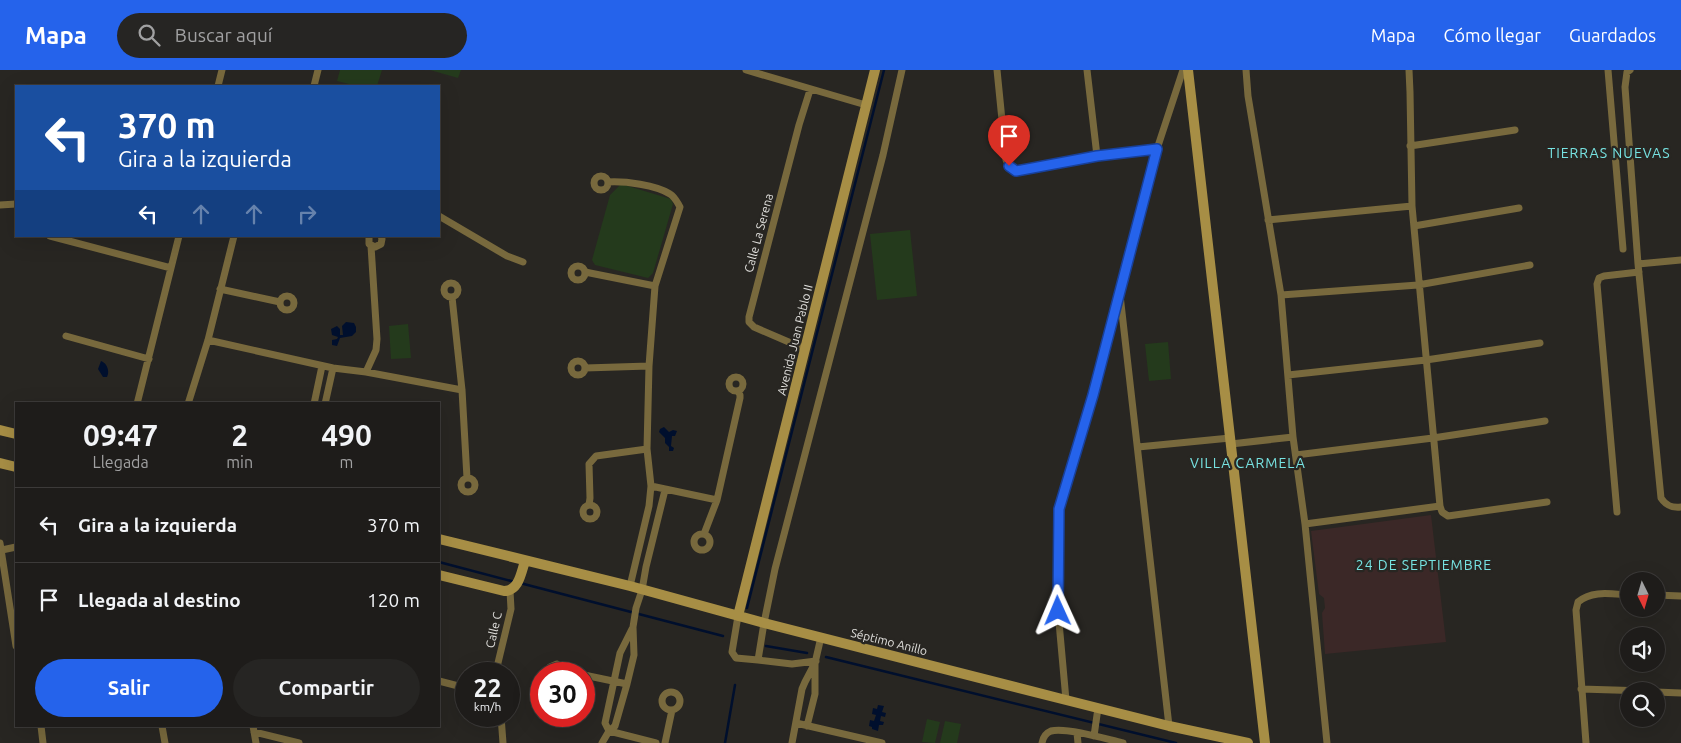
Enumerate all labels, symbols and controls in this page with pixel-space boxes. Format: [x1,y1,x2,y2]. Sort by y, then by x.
search box [117,13,467,58]
icon: search [135,21,163,49]
text: Mapa [25,22,87,49]
text: Buscar aquí [175,24,272,46]
text: Mapa [1371,25,1416,45]
text: Cómo llegar [1444,25,1541,45]
text: Guardados [1569,25,1656,45]
icon: left [35,105,100,170]
text: 370 m [118,105,216,145]
pin [988,115,1030,166]
icon: arrive [995,122,1023,150]
district label: TIERRAS NUEVAS [1547,145,1671,161]
text: Gira a la izquierda [118,146,292,171]
street label: Calle La Serena [742,192,775,274]
icon: left [134,200,162,228]
icon: ahead [187,200,215,228]
icon: ahead [240,200,268,228]
icon: right [293,200,321,228]
street label: Avenida Juan Pablo II [774,283,815,397]
text: 09:47 [83,418,158,452]
text: 2 [231,418,248,452]
text: 490 [321,418,372,452]
text: Llegada [93,453,149,471]
text: min [226,453,253,471]
text: m [340,453,353,471]
district label: VILLA CARMELA [1190,455,1306,471]
icon: left [35,511,63,539]
text: Gira a la izquierda [78,514,237,536]
text: 370 m [367,514,420,536]
district label: 24 DE SEPTIEMBRE [1356,557,1492,573]
north arrow [1620,572,1665,618]
map controls [1620,572,1665,727]
position arrow [1031,584,1083,636]
icon: arrive [35,586,63,614]
text: Llegada al destino [78,589,241,611]
text: 120 m [367,589,420,611]
street label: Calle C [483,610,504,649]
street label: Séptimo Anillo [849,626,929,657]
button: sound [1620,627,1665,672]
button: Salir [35,659,223,717]
button: Compartir [233,659,420,717]
speed limit sign: 30 [530,662,595,727]
text: 22 [473,674,502,702]
button: search [1620,682,1665,727]
text: km/h [474,700,501,713]

